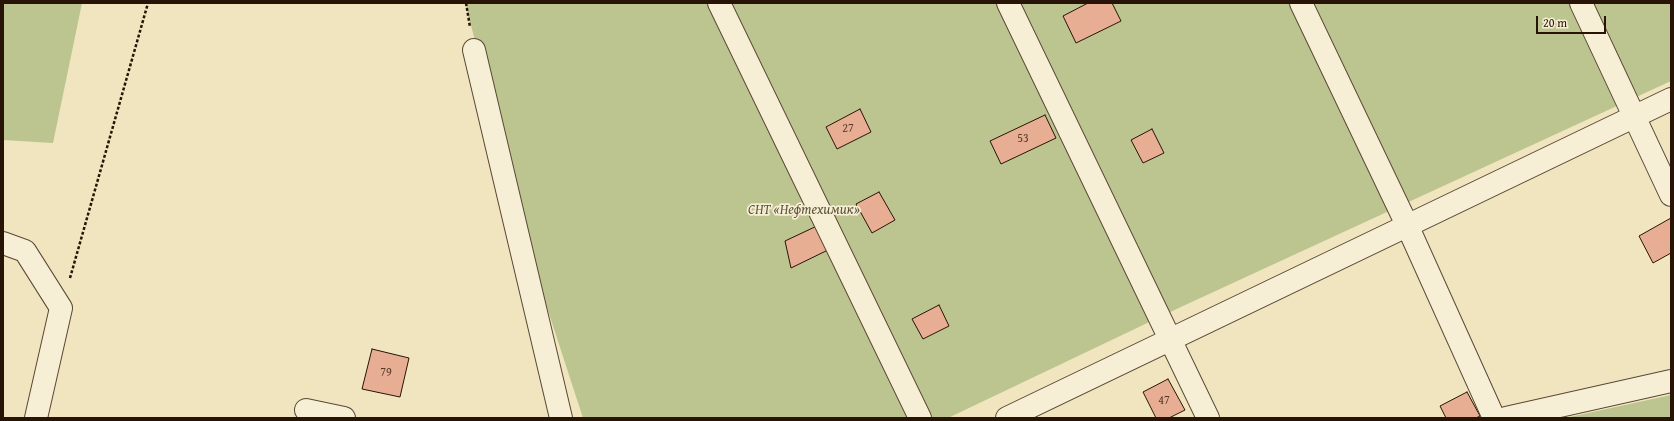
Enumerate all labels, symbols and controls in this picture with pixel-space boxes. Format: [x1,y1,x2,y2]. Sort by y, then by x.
scale bar [1538,8,1608,34]
text: 20 m [1543,14,1567,31]
house number: 27 [842,122,854,136]
house number: 53 [1017,132,1029,146]
park label: СНТ «Нефтехимик» [748,202,860,218]
house number: 79 [380,366,392,380]
house number: 47 [1158,394,1170,408]

